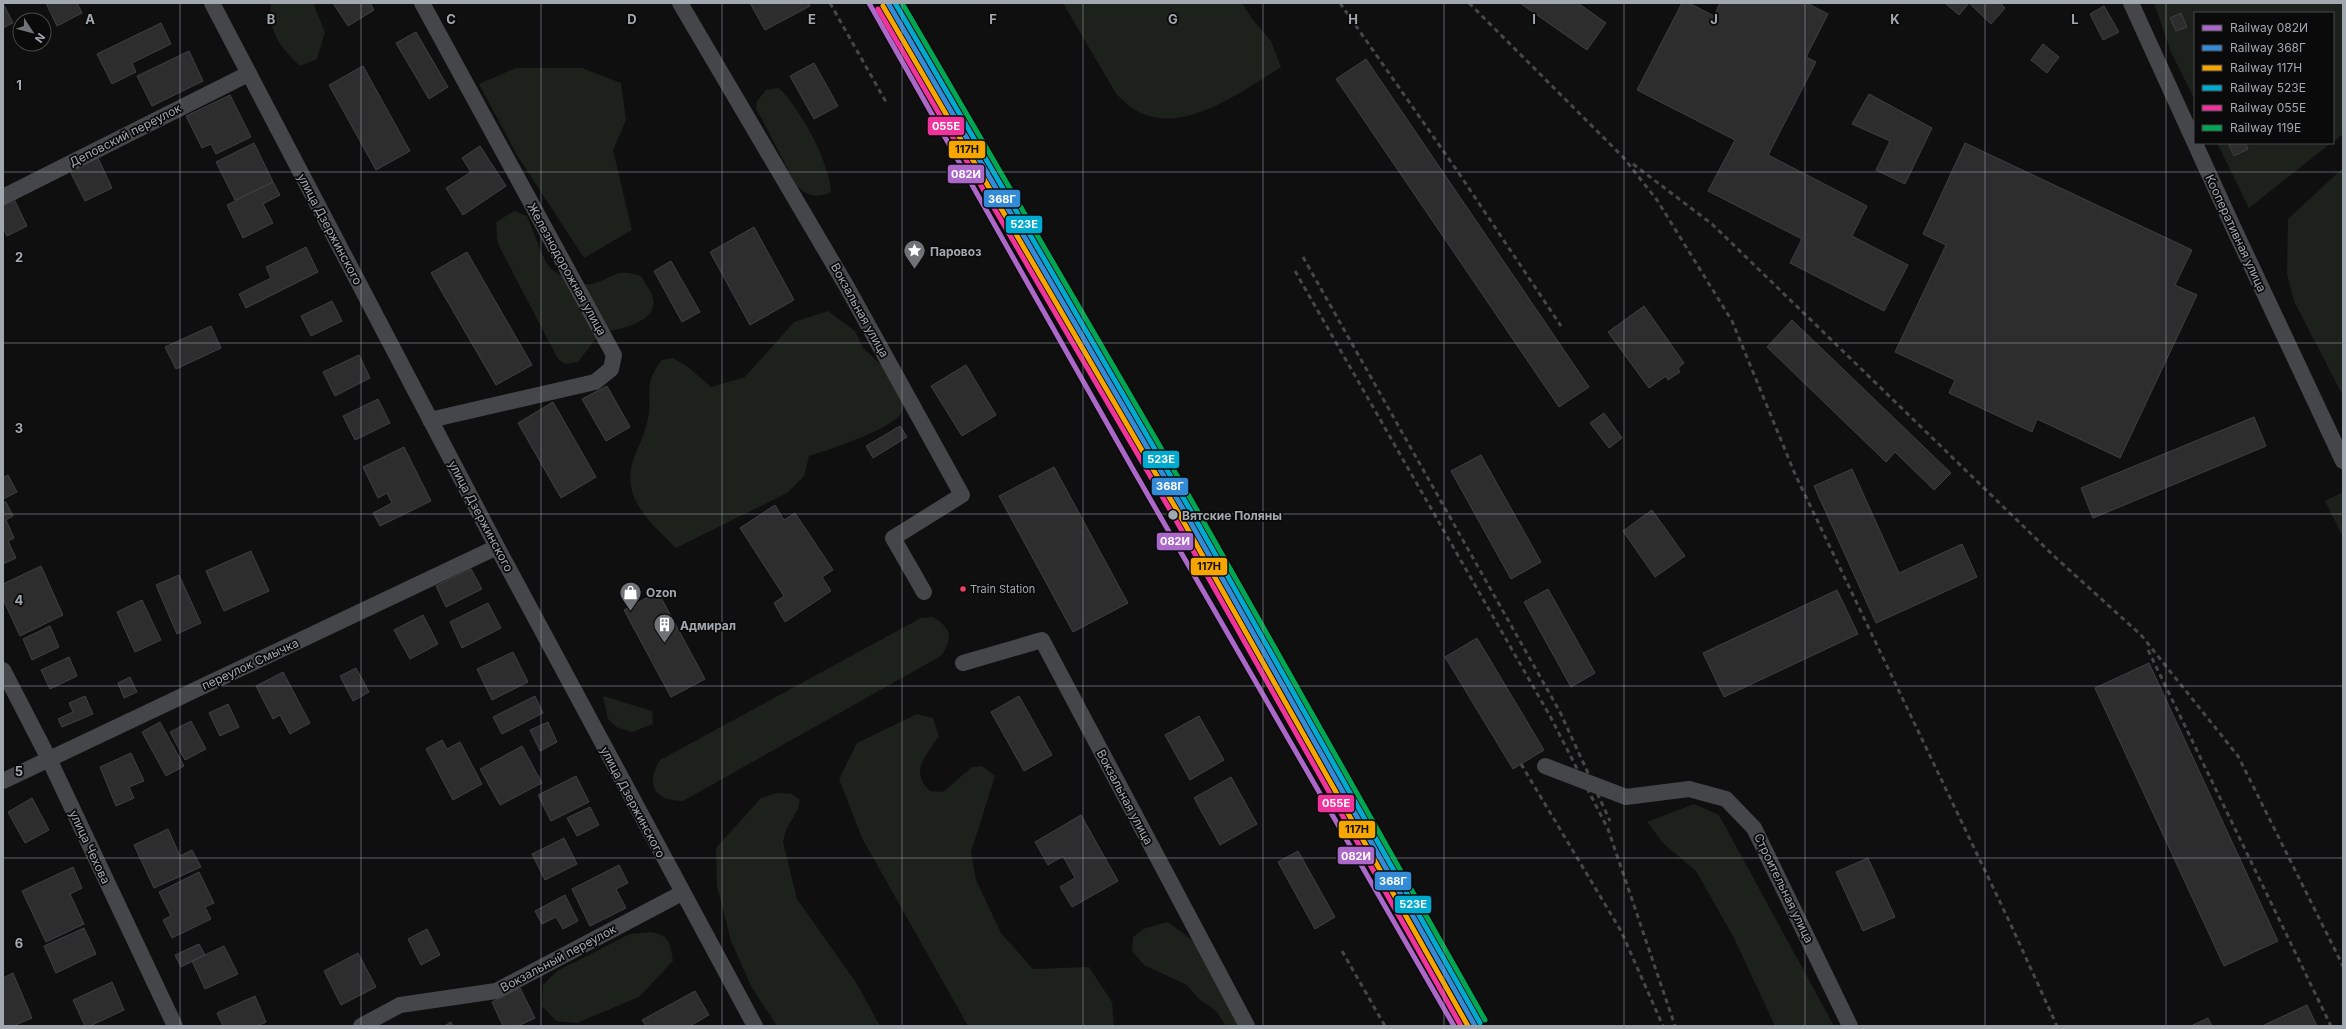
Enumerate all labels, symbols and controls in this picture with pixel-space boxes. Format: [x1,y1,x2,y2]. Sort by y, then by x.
text: A [85,11,95,27]
text: B [267,11,276,27]
text: C [446,11,456,27]
text: D [627,11,637,27]
text: E [808,11,816,27]
text: F [989,11,997,27]
text: G [1168,11,1178,27]
text: H [1348,11,1358,27]
text: I [1532,11,1536,27]
text: J [1710,11,1718,27]
text: K [1890,11,1900,27]
text: L [2071,11,2079,27]
north arrow [12,12,52,52]
legend [2194,12,2334,144]
text: Railway 082И [2230,20,2308,35]
text: N [32,30,48,45]
text: Railway 368Г [2230,40,2306,55]
text: Railway 117Н [2230,60,2302,75]
text: 1 [16,77,22,93]
text: Railway 523Е [2230,80,2306,95]
street label: Деповский переулок [66,100,184,170]
text: Railway 055Е [2230,100,2306,115]
line badge: 055Е [927,116,965,136]
text: 055Е [932,119,960,133]
text: Railway 119Е [2230,120,2301,135]
line badge: 117Н [948,140,986,159]
text: 117Н [955,142,979,156]
line badge: 082И [947,164,985,184]
text: 082И [951,167,981,181]
street label: улица Дзержинского [294,171,366,287]
street label: Кооперативная улица [2202,172,2270,294]
line badge: 368Г [983,189,1021,208]
text: 368Г [988,192,1016,206]
street label: Железнодорожная улица [524,200,610,338]
line badge: 523Е [1005,215,1043,234]
text: 523Е [1010,217,1038,231]
place icon: Паровоз [901,238,927,271]
place label: Паровоз [930,244,981,259]
text: 2 [15,249,23,265]
street label: Вокзальная улица [828,260,892,360]
text: 3 [15,420,23,436]
line badge: 523Е [1142,450,1180,469]
text: 523Е [1147,452,1175,466]
street label: улица Дзержинского [445,458,517,574]
line badge: 368Г [1151,477,1189,496]
text: 368Г [1156,479,1184,493]
marker: Вятские Поляны [1166,508,1180,522]
place label: Вятские Поляны [1182,508,1282,523]
line badge: 082И [1156,532,1194,551]
text: 082И [1160,534,1190,548]
line badge: 117Н [1190,557,1228,576]
text: 117Н [1197,559,1221,573]
shop icon: Ozon [618,579,644,612]
place label: Train Station [970,582,1035,596]
marker: Train Station [958,584,968,594]
place label: Ozon [646,585,677,600]
text: 4 [15,592,24,608]
building icon: Адмирал [652,612,678,645]
place label: Адмирал [680,618,736,633]
street label: переулок Смычка [199,635,301,693]
street label: улица Дзержинского [597,744,669,860]
street label: Вокзальная улица [1094,747,1156,847]
text: 5 [15,763,23,779]
line badge: 055Е [1317,794,1355,813]
text: 055Е [1322,796,1350,810]
street label: улица Чехова [66,808,114,886]
line badge: 117Н [1338,820,1376,839]
text: 117Н [1345,822,1369,836]
street label: Строительная улица [1751,831,1817,945]
line badge: 082И [1337,846,1375,865]
text: 082И [1341,849,1371,863]
line badge: 368Г [1374,871,1412,891]
text: 368Г [1379,874,1407,888]
line badge: 523Е [1394,895,1432,914]
text: 523Е [1399,897,1427,911]
street label: Вокзальный переулок [498,921,619,995]
text: 6 [15,935,23,951]

